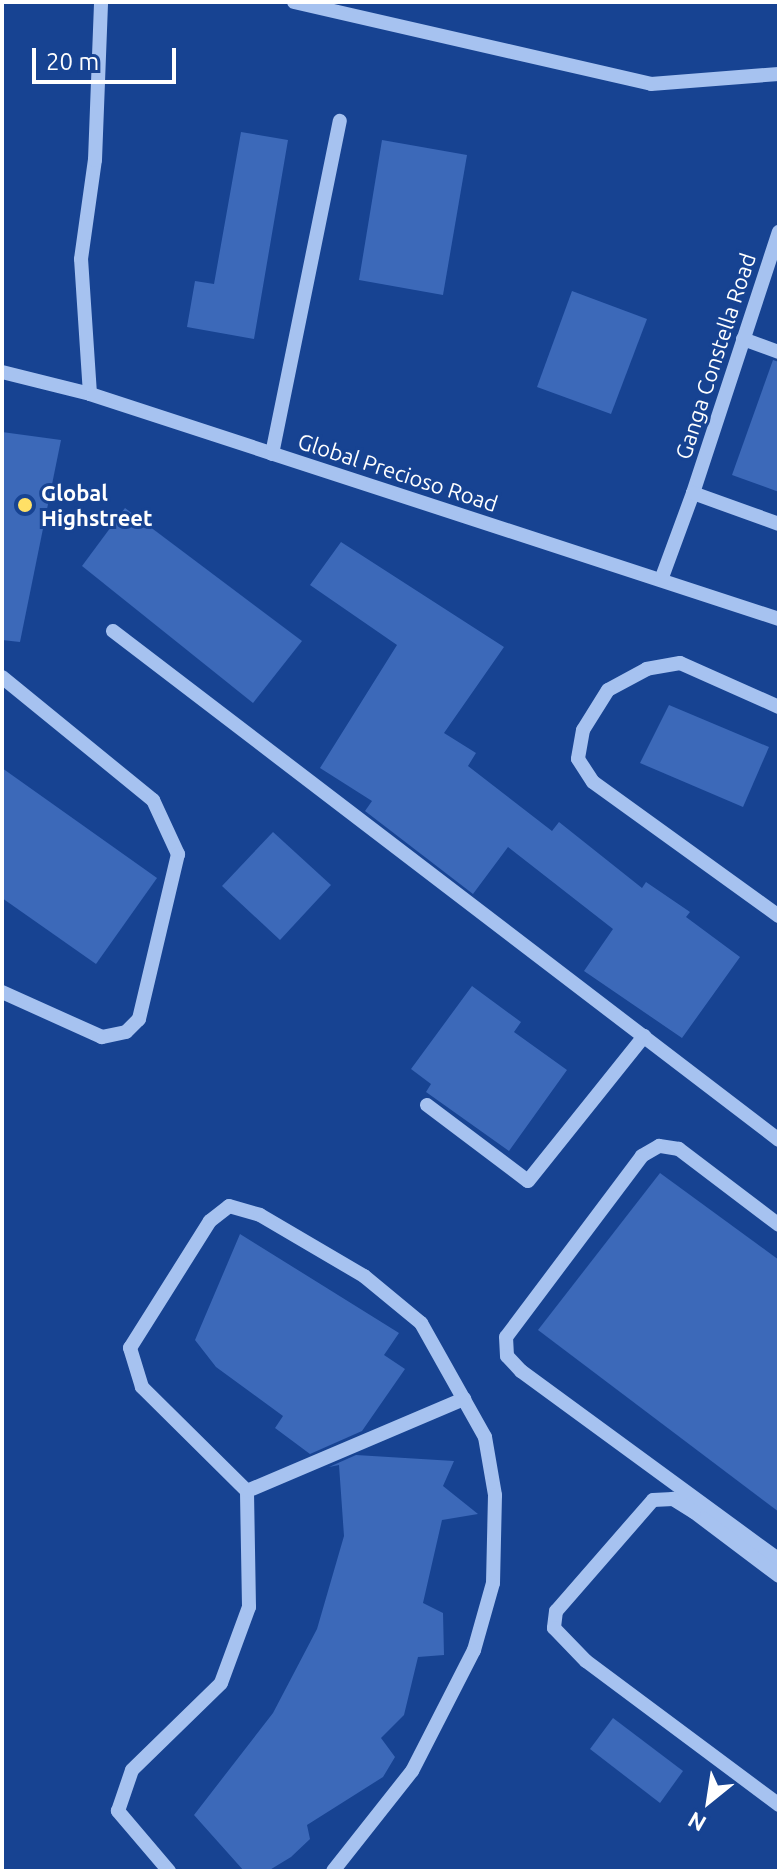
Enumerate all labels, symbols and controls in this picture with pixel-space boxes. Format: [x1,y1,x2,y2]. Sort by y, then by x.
scale bar [36,32,180,82]
text: 20 m [46,48,99,75]
street label: Ganga Constella Road [669,250,761,462]
street label: Global Precioso Road [295,427,501,517]
place label: Global Highstreet [41,479,152,530]
marker: Global Highstreet [16,496,34,514]
north arrow [669,1761,749,1841]
text: N [683,1807,710,1837]

